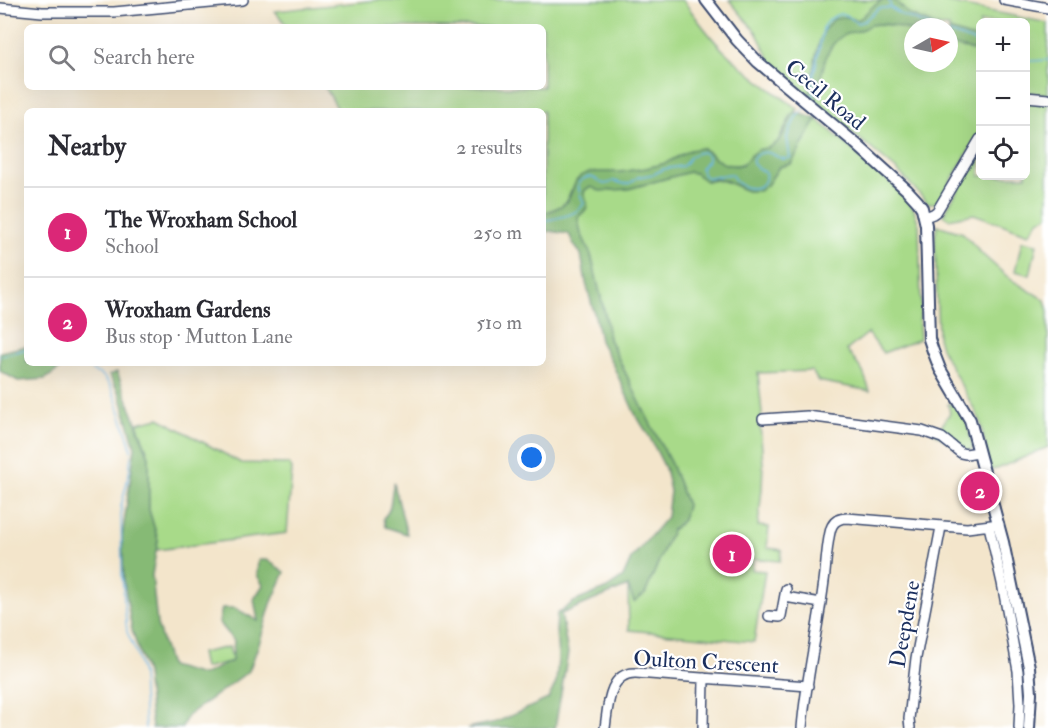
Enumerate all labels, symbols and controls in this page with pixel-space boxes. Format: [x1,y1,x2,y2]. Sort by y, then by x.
north arrow [904,18,958,72]
map controls [976,18,1030,180]
button: + [976,18,1030,72]
search box [24,24,546,90]
icon: search [45,41,78,74]
text: Search here [93,43,195,71]
street label: Cecil Road [779,53,871,137]
button: − [976,72,1030,126]
button: locate [976,126,1030,180]
text: Nearby [48,131,126,163]
text: 2 results [456,135,522,160]
text: The Wroxham School [105,206,297,234]
text: 1 [64,220,71,245]
text: 250 m [473,220,522,245]
text: School [105,234,159,259]
text: Wroxham Gardens [105,296,271,324]
text: 2 [62,310,73,335]
text: 510 m [476,310,522,335]
text: Bus stop · Mutton Lane [105,324,293,349]
your location [517,443,546,472]
pin: 2 [960,468,1000,514]
pin: 1 [712,532,752,576]
street label: Deepdene [884,578,927,670]
street label: Oulton Crescent [633,644,779,680]

